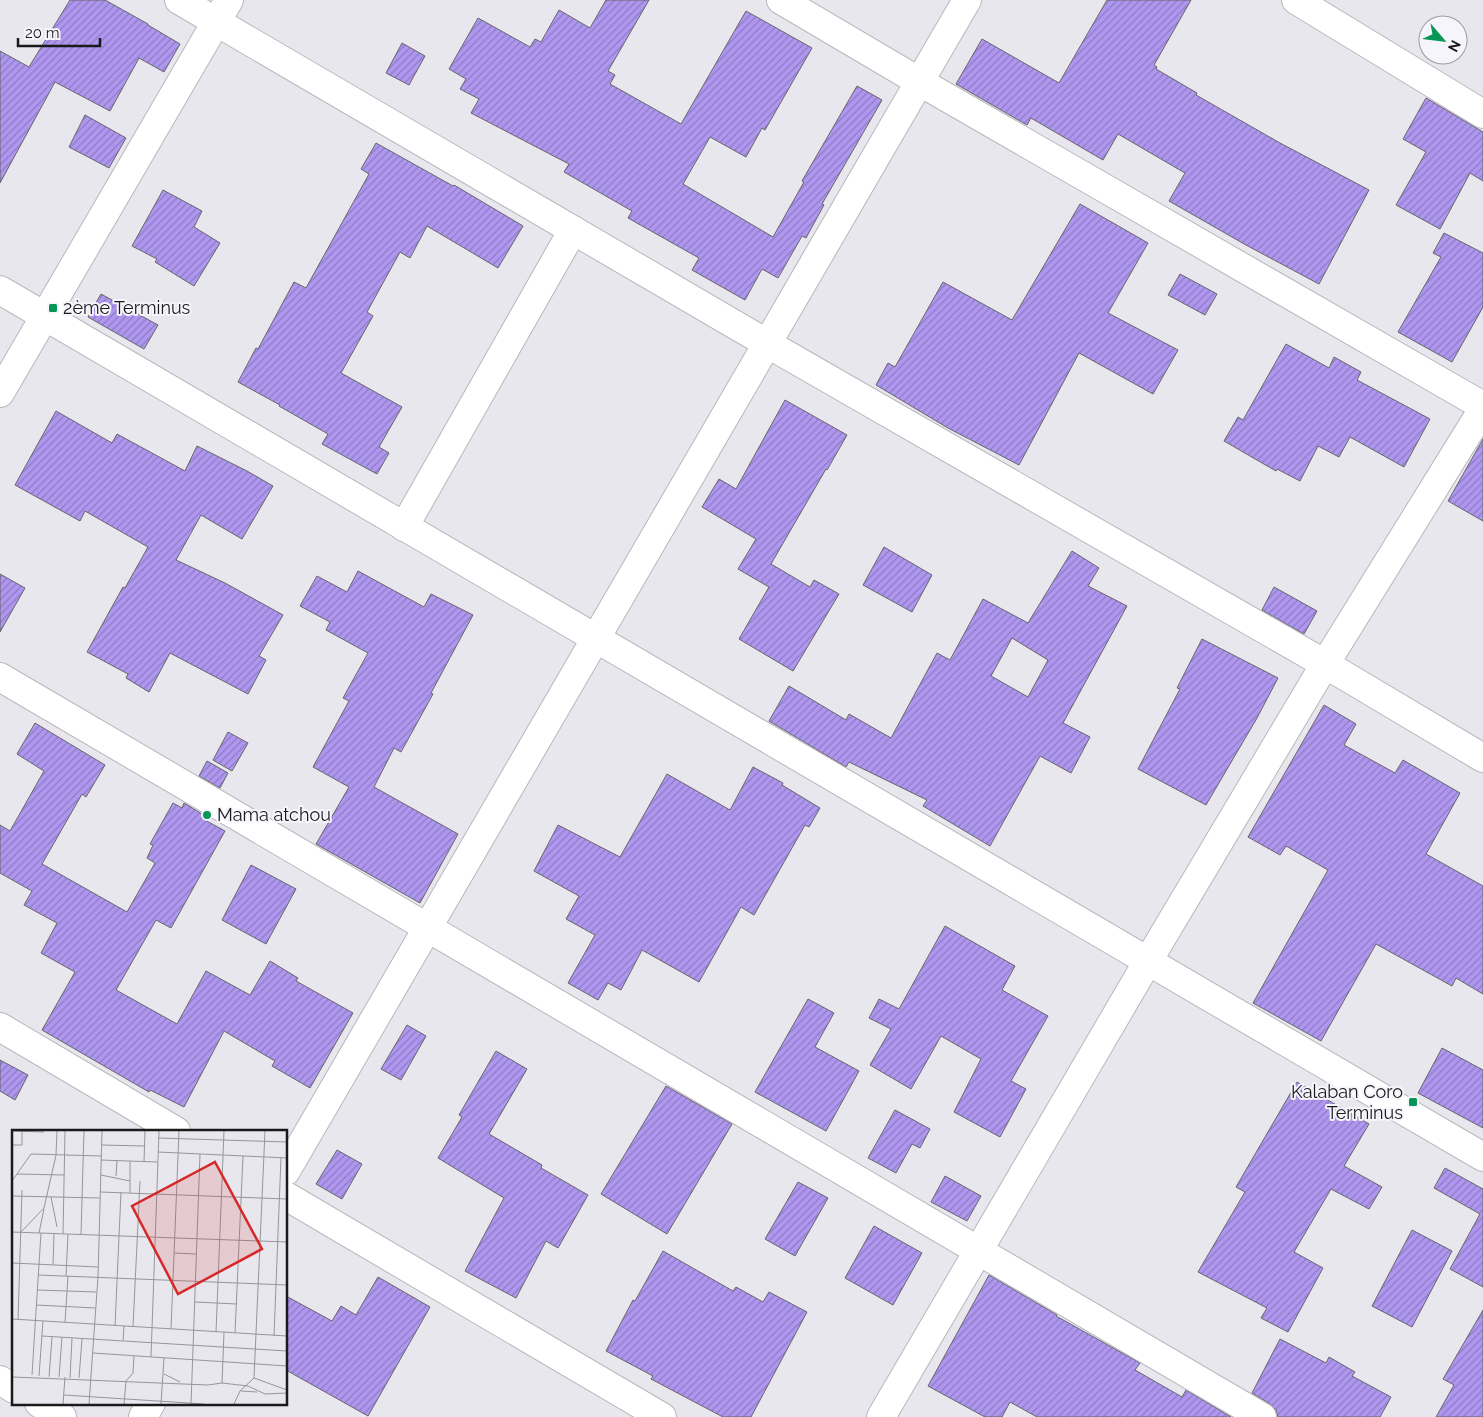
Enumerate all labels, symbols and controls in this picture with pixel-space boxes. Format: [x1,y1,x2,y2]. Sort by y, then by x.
scale bar [18,15,100,47]
north arrow [1418,15,1468,65]
text: 20 m [25,24,60,42]
text: N [1445,38,1464,55]
place label: 2ème Terminus [63,297,191,318]
marker: 2ème Terminus [47,302,59,314]
place label: Mama atchou [217,804,331,825]
marker: Mama atchou [201,809,213,821]
place label: Kalaban Coro Terminus [1291,1081,1403,1123]
marker: Kalaban Coro Terminus [1407,1096,1419,1108]
inset map [12,1130,288,1404]

